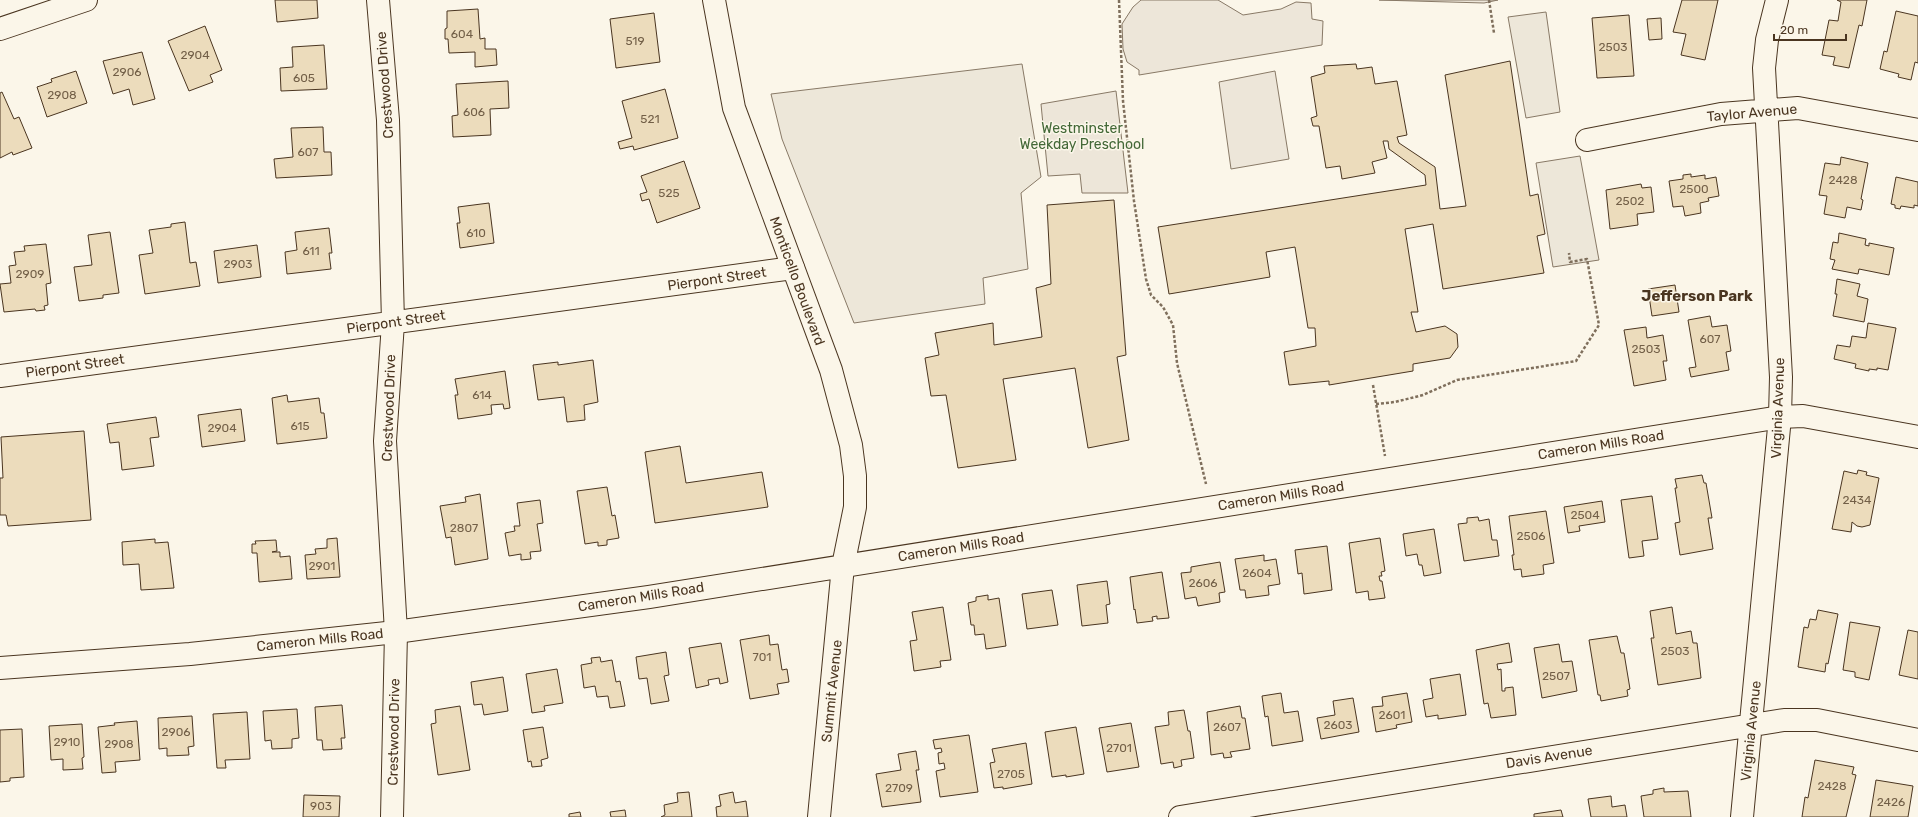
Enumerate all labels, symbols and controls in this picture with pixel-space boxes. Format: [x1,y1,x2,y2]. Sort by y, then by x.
scale bar [1774,16,1846,42]
text: 20 m [1780,23,1808,37]
house number: 604 [451,27,474,41]
street label: Crestwood Drive [373,31,397,139]
house number: 519 [625,34,645,48]
house number: 2503 [1598,40,1628,54]
house number: 2904 [180,48,210,62]
house number: 2906 [112,65,142,79]
house number: 605 [293,71,315,85]
house number: 2908 [47,88,77,102]
street label: Taylor Avenue [1706,101,1798,125]
house number: 606 [463,105,485,119]
house number: 521 [640,112,660,126]
park label: Westminster Weekday Preschool [1019,120,1145,153]
house number: 607 [297,145,319,159]
house number: 2428 [1828,173,1858,187]
house number: 2500 [1679,182,1709,196]
house number: 525 [658,186,680,200]
house number: 2502 [1616,194,1644,208]
street label: Monticello Boulevard [766,214,828,348]
house number: 610 [466,226,486,240]
house number: 611 [302,244,320,258]
house number: 2903 [224,257,253,271]
street label: Pierpont Street [666,264,768,294]
house number: 2909 [16,267,44,281]
district label: Jefferson Park [1641,287,1753,305]
street label: Pierpont Street [345,307,447,337]
house number: 607 [1699,332,1721,346]
house number: 2503 [1631,342,1661,356]
street label: Pierpont Street [24,351,126,381]
street label: Crestwood Drive [379,354,399,462]
street label: Virginia Avenue [1768,357,1788,459]
house number: 614 [472,388,492,402]
house number: 615 [290,419,310,433]
house number: 2904 [207,421,237,435]
street label: Cameron Mills Road [1537,427,1665,463]
street label: Cameron Mills Road [1217,478,1345,514]
house number: 2434 [1842,493,1872,507]
house number: 2504 [1570,508,1600,522]
house number: 2807 [450,521,478,535]
street label: Cameron Mills Road [897,529,1025,565]
house number: 2506 [1516,529,1546,543]
house number: 2901 [309,559,335,573]
house number: 2604 [1242,566,1272,580]
house number: 2606 [1188,576,1218,590]
street label: Cameron Mills Road [577,579,705,615]
street label: Cameron Mills Road [256,625,384,655]
street label: Summit Avenue [818,639,846,743]
house number: 2503 [1660,644,1690,658]
house number: 701 [753,650,771,664]
house number: 2507 [1542,669,1570,683]
street label: Crestwood Drive [385,678,403,786]
street label: Virginia Avenue [1737,680,1765,782]
house number: 2601 [1378,708,1406,722]
house number: 2603 [1323,718,1353,732]
house number: 2607 [1213,720,1241,734]
house number: 2906 [161,725,191,739]
house number: 2910 [54,735,80,749]
house number: 2908 [104,737,134,751]
house number: 2701 [1106,741,1132,755]
street label: Davis Avenue [1504,742,1594,772]
house number: 2705 [997,767,1025,781]
house number: 2428 [1817,779,1847,793]
house number: 2709 [885,781,913,795]
house number: 2426 [1877,795,1905,809]
house number: 903 [310,799,332,813]

